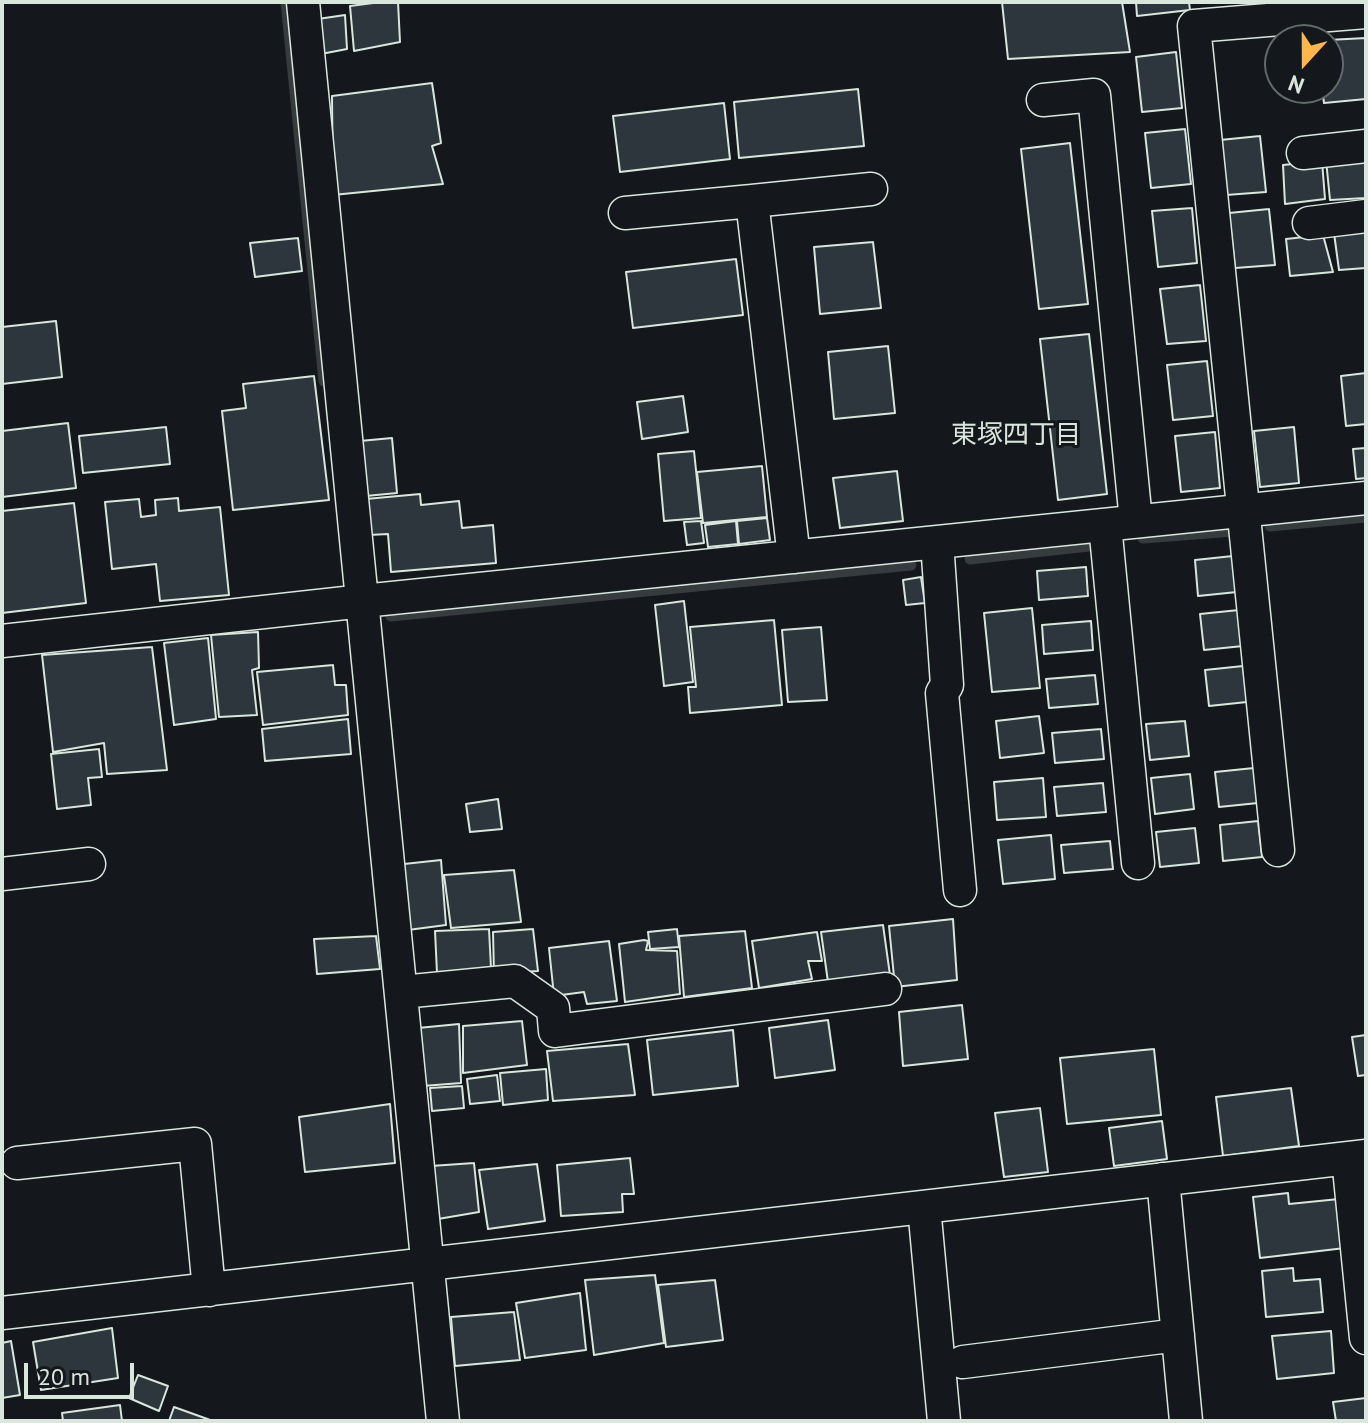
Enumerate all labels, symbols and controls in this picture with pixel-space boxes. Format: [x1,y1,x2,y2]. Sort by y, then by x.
north arrow [1264,24,1344,104]
text: N [1284,69,1308,100]
district label: 東塚四丁目 [951,420,1081,452]
scale bar [28,1347,138,1397]
text: 20 m [38,1361,90,1392]

